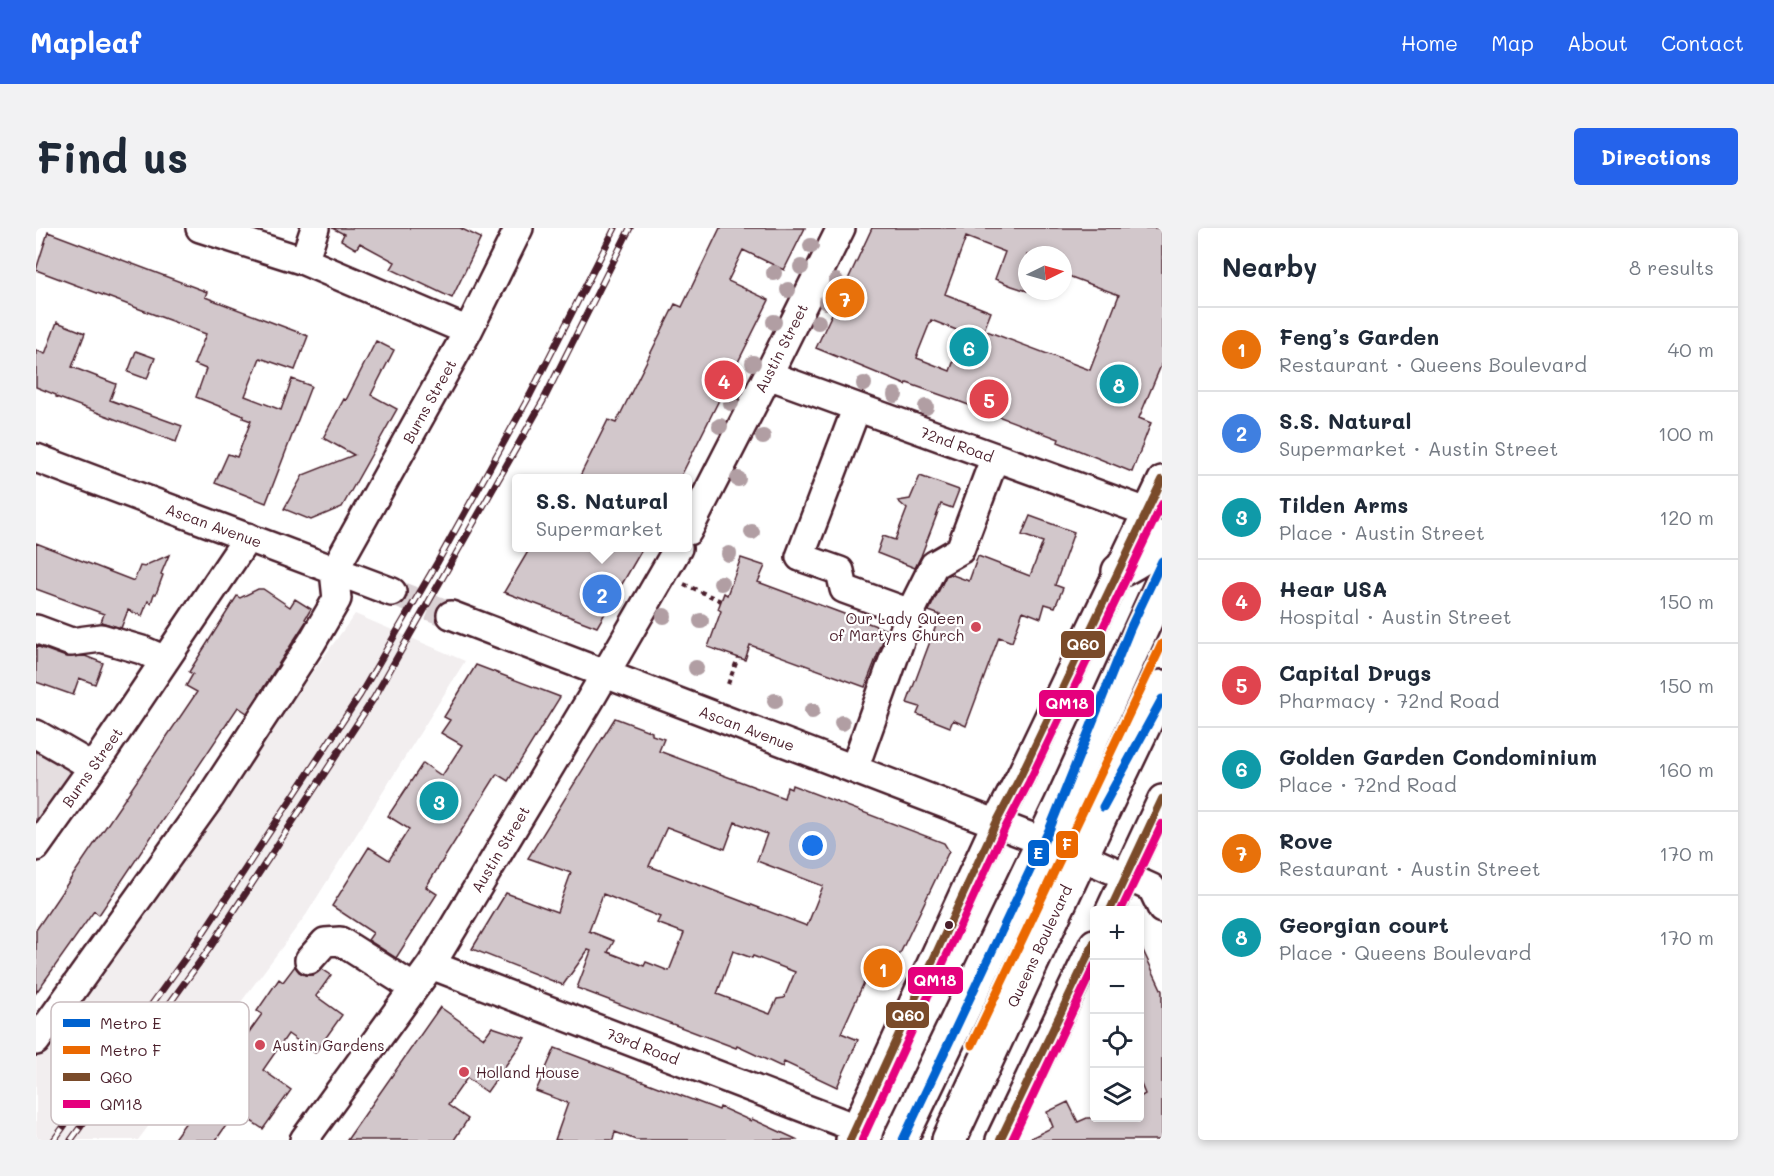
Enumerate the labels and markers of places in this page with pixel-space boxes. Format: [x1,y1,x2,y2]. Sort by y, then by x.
pin: 7 [826,276,864,320]
pin: 6 [950,324,988,370]
pin: 4 [704,358,744,402]
pin: 8 [1100,362,1138,406]
pin: 5 [970,376,1008,422]
pin: 2 [582,572,622,616]
place label: Our Lady Queen of Martyrs Church [829,608,964,645]
marker: Our Lady Queen of Martyrs Church [969,620,983,634]
pin: 3 [420,778,458,824]
unlabelled marker [943,919,955,931]
pin: 1 [864,946,902,990]
place label: Austin Gardens [272,1035,385,1055]
marker: Austin Gardens [253,1038,267,1052]
place label: Holland House [476,1062,579,1082]
marker: Holland House [457,1065,471,1079]

